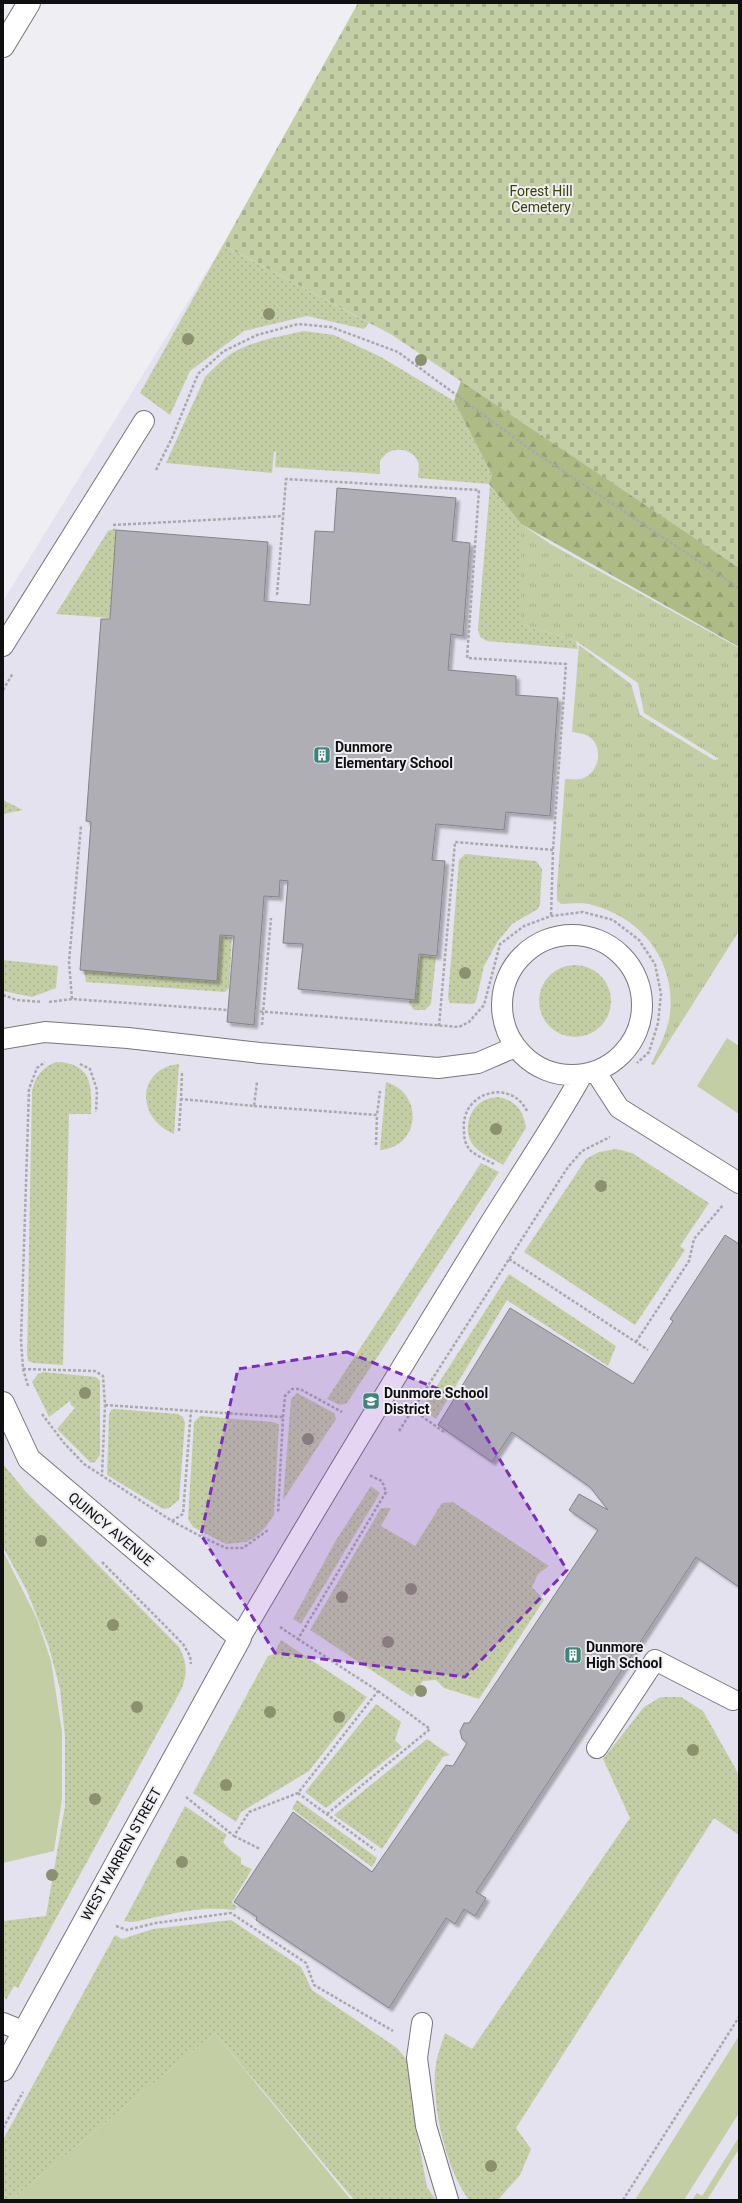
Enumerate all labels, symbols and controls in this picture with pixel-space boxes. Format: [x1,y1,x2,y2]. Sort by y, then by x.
park label: Forest Hill Cemetery [509,183,573,215]
place label: Dunmore Elementary School [335,739,453,771]
building icon: Dunmore Elementary School [312,745,332,765]
place label: Dunmore School District [384,1385,488,1417]
school or university icon: Dunmore School District [361,1391,381,1411]
street label: QUINCY AVENUE [65,1489,157,1569]
place label: Dunmore High School [586,1639,662,1671]
building icon: Dunmore High School [563,1645,583,1665]
street label: WEST WARREN STREET [78,1784,165,1923]

